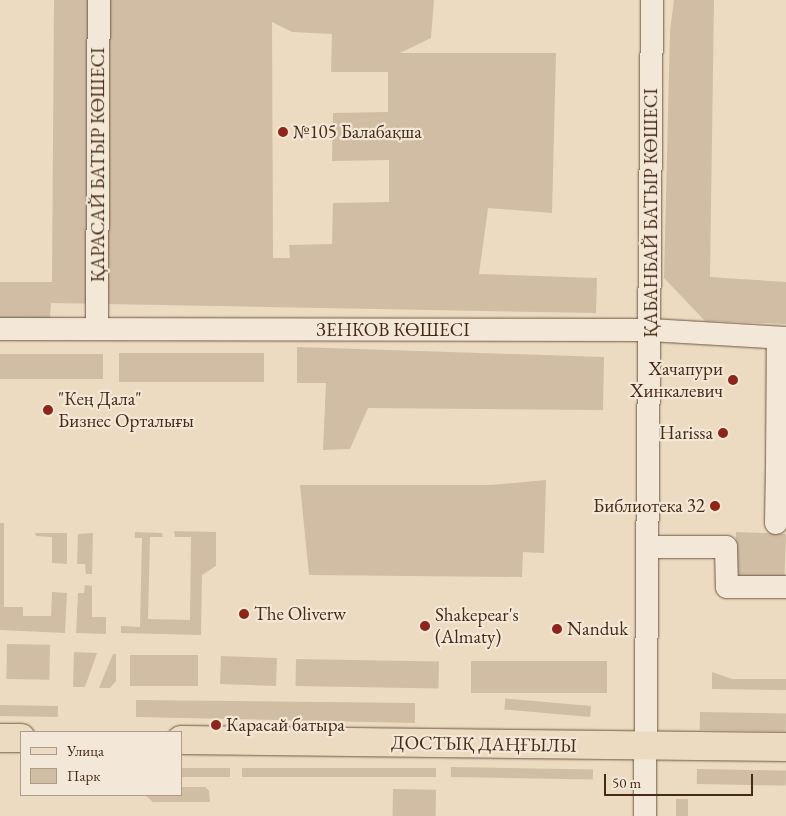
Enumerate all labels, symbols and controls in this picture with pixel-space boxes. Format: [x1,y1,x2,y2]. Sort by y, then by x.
street label: ҚАРАСАЙ БАТЫР КӨШЕСІ [87,48,109,282]
street label: ҚАБАНБАЙ БАТЫР КӨШЕСІ [640,88,662,338]
place label: №105 Балабақша [293,121,422,143]
marker: №105 Балабақша [277,126,289,138]
street label: ЗЕНКОВ КӨШЕСІ [316,319,470,341]
place label: Хачапури Хинкалевич [630,358,723,402]
marker: Хачапури Хинкалевич [727,374,739,386]
place label: "Кең Дала" Бизнес Орталығы [58,388,194,432]
marker: "Кең Дала" Бизнес Орталығы [42,404,54,416]
place label: Harissa [659,422,713,444]
marker: Harissa [717,427,729,439]
place label: Библиотека 32 [593,495,705,517]
marker: Библиотека 32 [709,500,721,512]
place label: The Oliverw [254,603,346,625]
place label: Shakepear's (Almaty) [435,604,519,648]
marker: The Oliverw [238,608,250,620]
place label: Nanduk [567,618,628,640]
marker: Shakepear's (Almaty) [419,620,431,632]
marker: Nanduk [551,623,563,635]
place label: Карасай батыра [226,714,345,736]
marker: Карасай батыра [210,719,222,731]
legend [20,731,182,796]
street label: ДОСТЫҚ ДАҢҒЫЛЫ [391,731,577,757]
text: Улица [67,741,104,760]
scale bar [606,764,755,796]
text: Парк [67,766,100,785]
text: 50 m [612,773,641,792]

